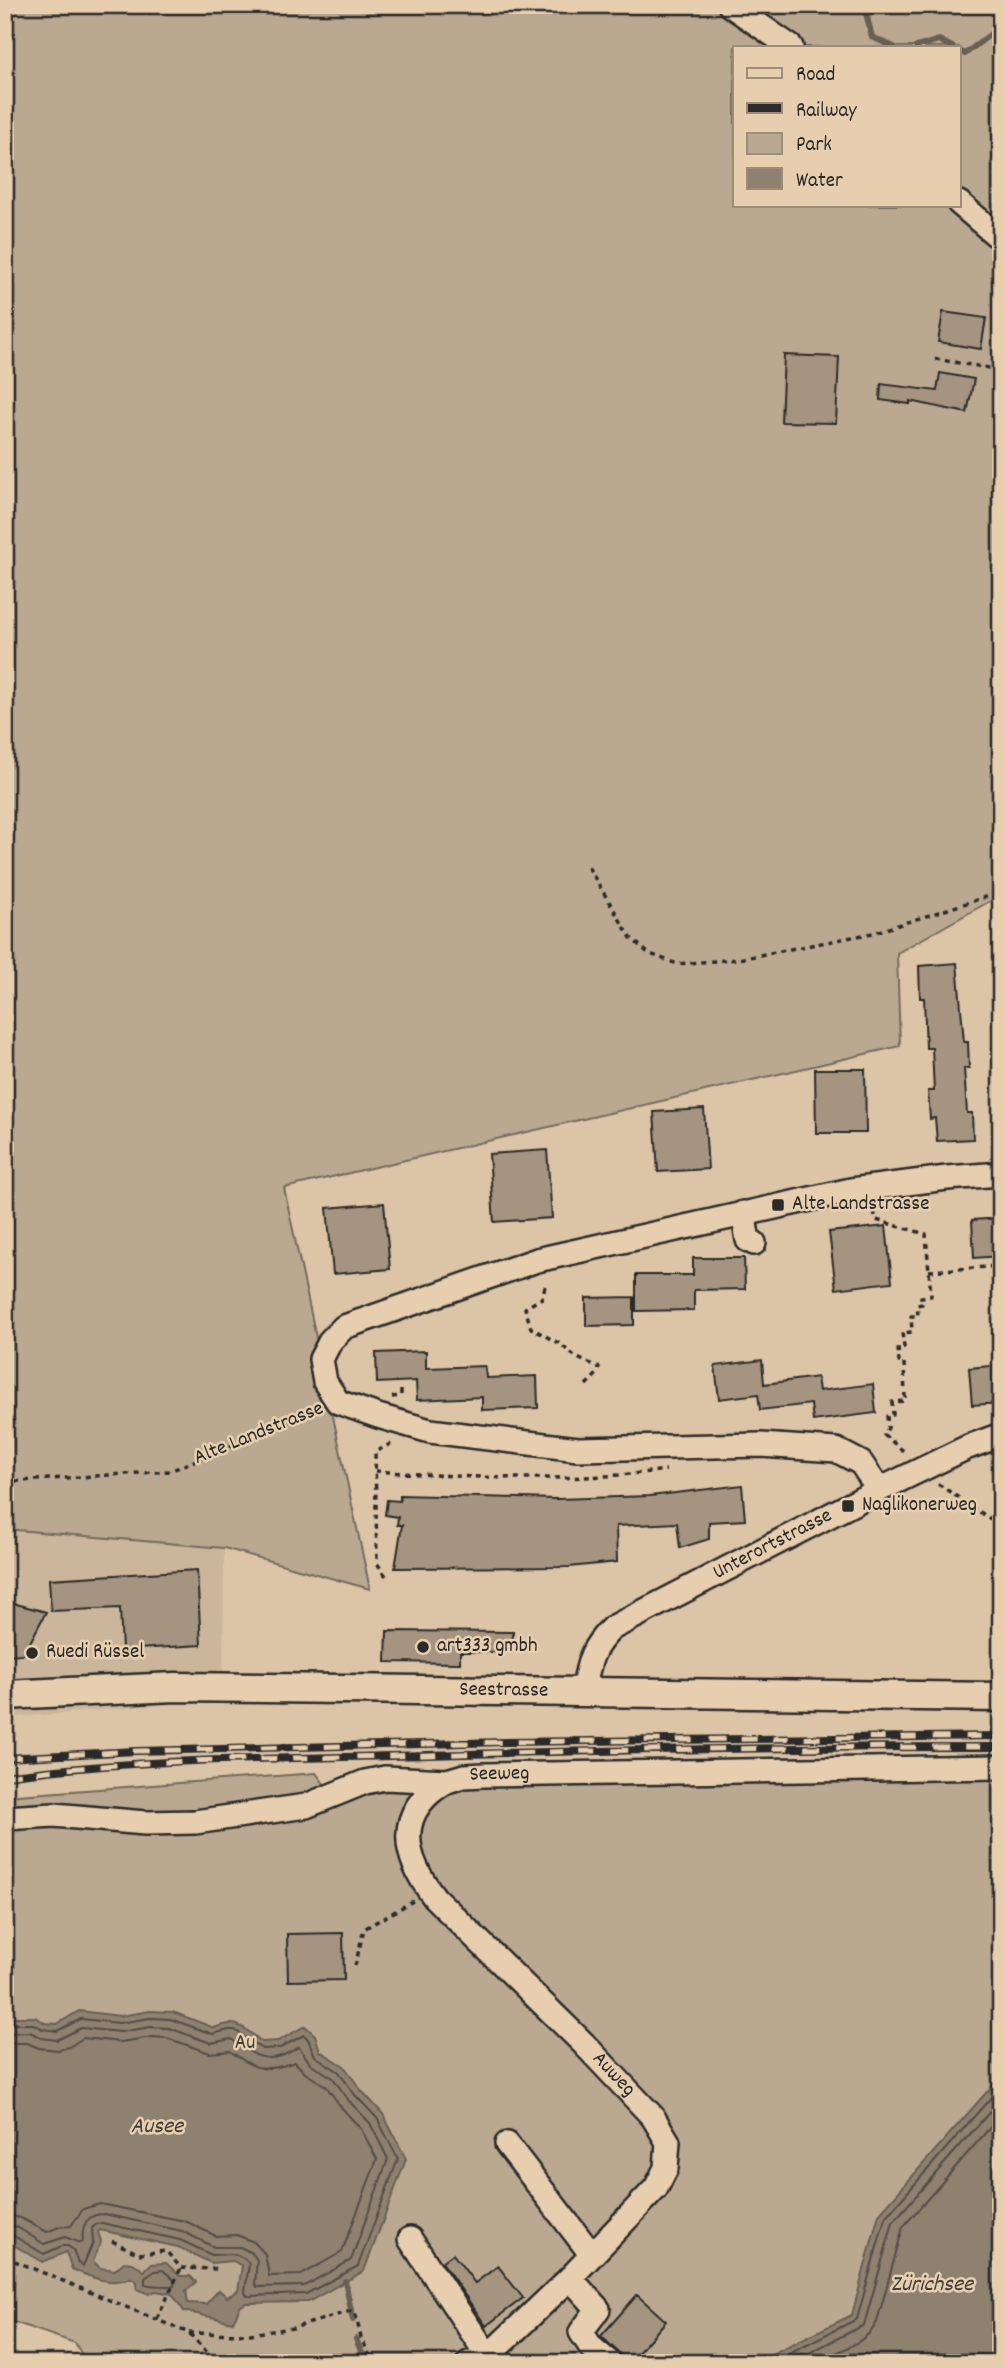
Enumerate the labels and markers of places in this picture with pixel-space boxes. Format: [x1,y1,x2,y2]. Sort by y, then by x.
place label: Alte Landstrasse [792,1190,929,1220]
marker: Alte Landstrasse [770,1197,786,1213]
place label: Naglikonerweg [862,1491,977,1521]
marker: Naglikonerweg [840,1498,856,1514]
place label: art333 gmbh [437,1632,538,1662]
place label: Ruedi Rüssel [46,1638,144,1668]
marker: art333 gmbh [415,1639,431,1655]
marker: Ruedi Rüssel [24,1645,40,1661]

